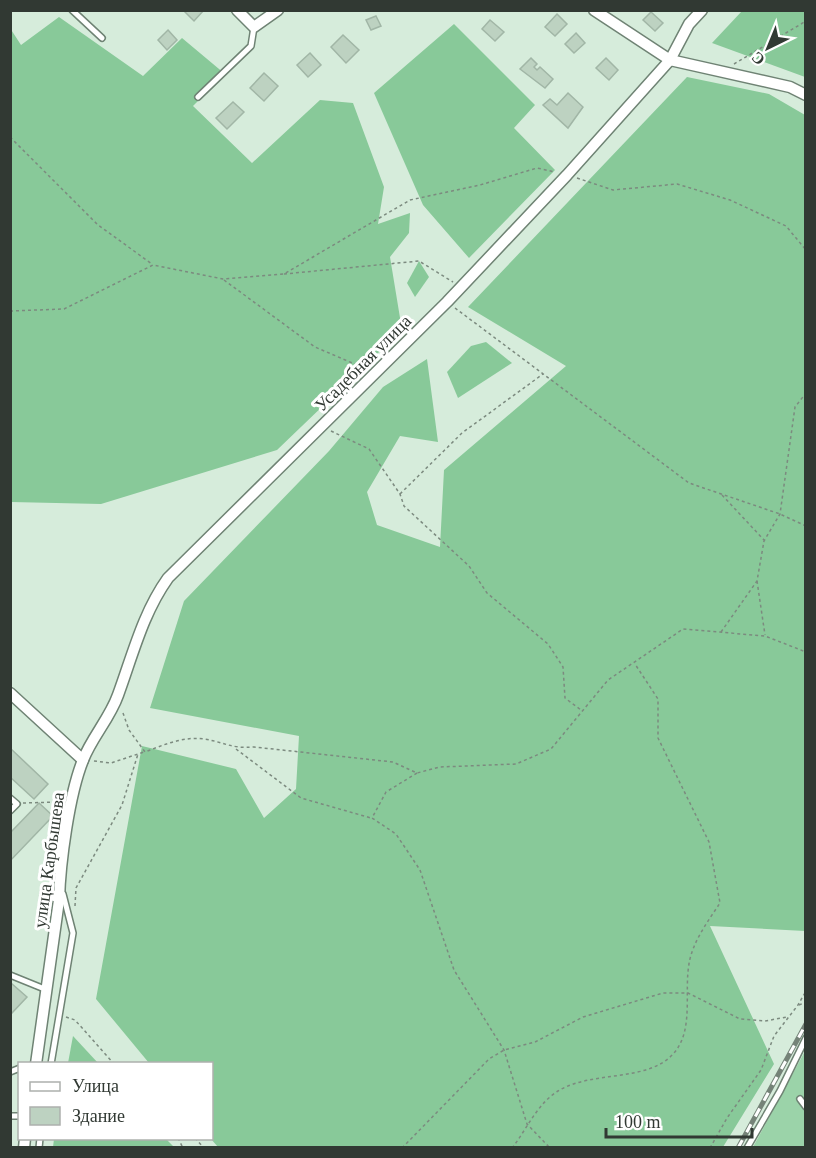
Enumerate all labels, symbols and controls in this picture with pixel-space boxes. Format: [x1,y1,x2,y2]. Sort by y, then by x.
north arrow [738,18,798,78]
text: С [748,48,768,69]
street label: Усадебная улица [311,311,415,415]
street label: улица Карбышева [30,791,68,929]
legend [18,1062,213,1140]
text: Улица [72,1076,119,1096]
scale bar [606,1101,752,1139]
text: Здание [72,1106,125,1126]
text: 100 m [615,1112,661,1132]

